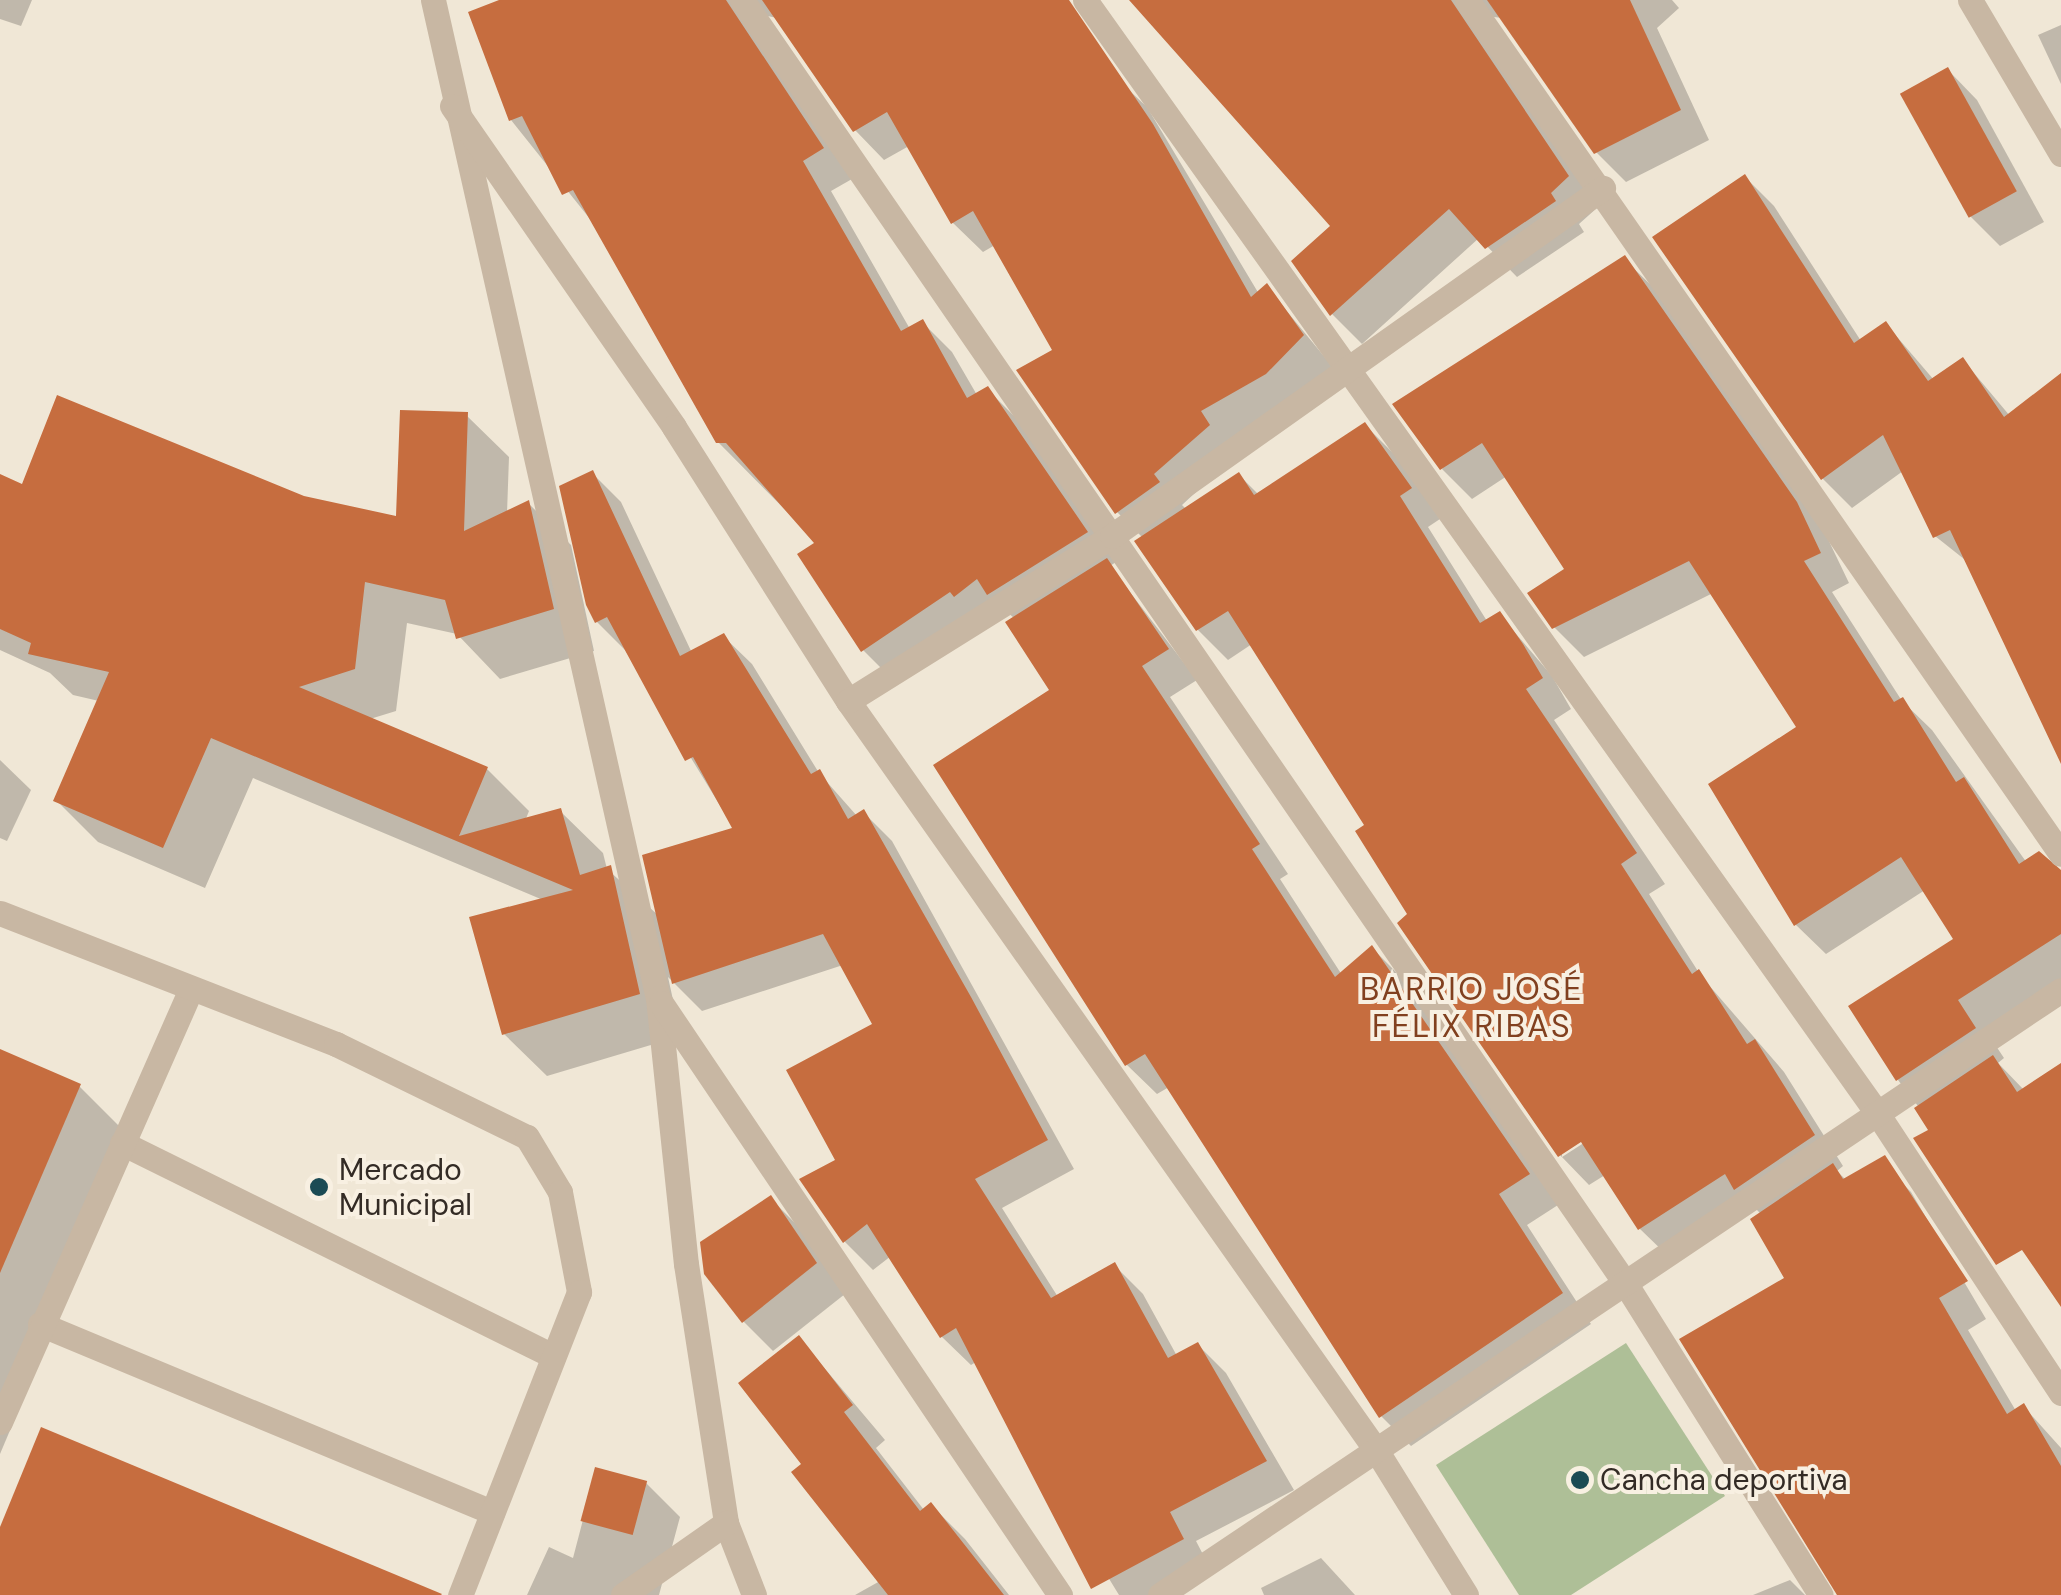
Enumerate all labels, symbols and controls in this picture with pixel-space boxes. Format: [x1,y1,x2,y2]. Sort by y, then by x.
district label: BARRIO JOSÉ FÉLIX RIBAS [1360,971,1584,1046]
place label: Mercado Municipal [339,1152,472,1222]
marker: Mercado Municipal [308,1176,330,1198]
place label: Cancha deportiva [1600,1462,1848,1498]
marker: Cancha deportiva [1569,1469,1591,1491]

